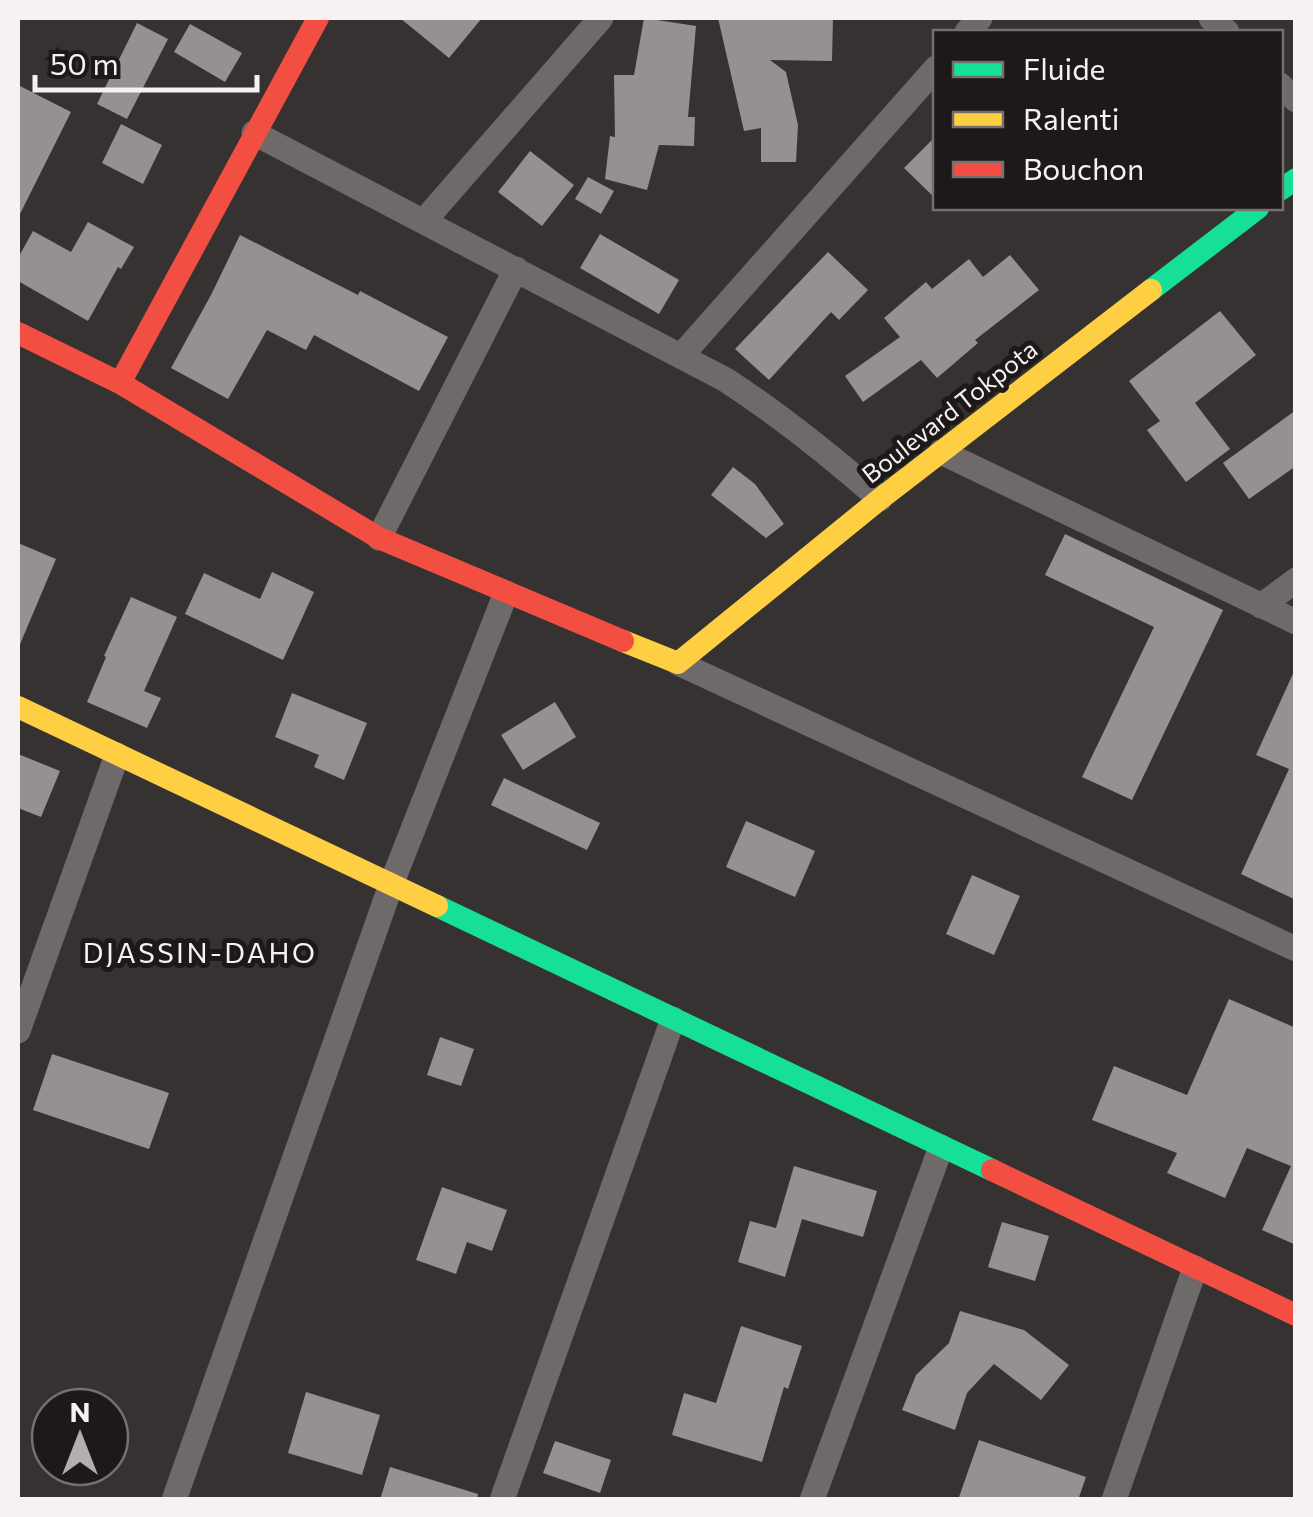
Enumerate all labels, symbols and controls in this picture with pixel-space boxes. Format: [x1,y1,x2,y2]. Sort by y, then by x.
scale bar [35,30,258,92]
legend [933,30,1283,210]
text: 50 m [50,44,119,81]
text: Fluide [1023,49,1105,86]
text: Ralenti [1023,99,1119,136]
text: Bouchon [1023,149,1144,186]
street label: Boulevard Tokpota [855,333,1043,489]
district label: DJASSIN-DAHO [83,935,317,969]
north arrow [30,1387,130,1487]
text: N [70,1394,91,1428]

